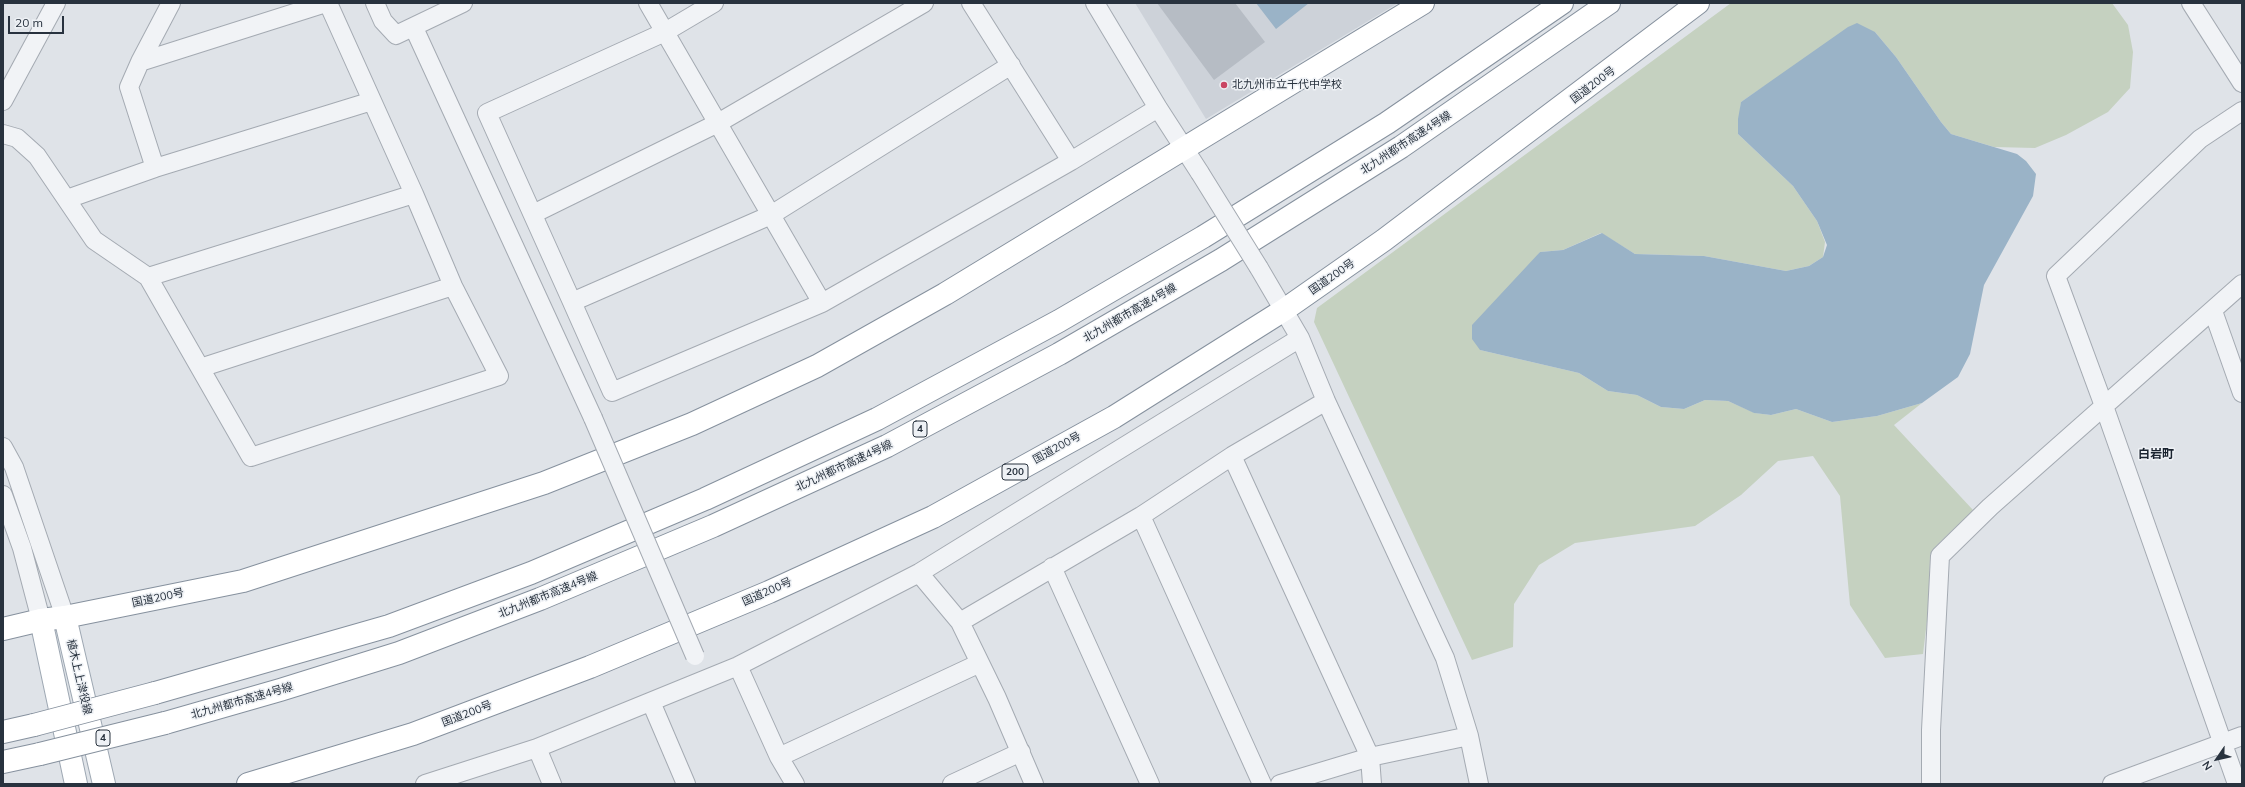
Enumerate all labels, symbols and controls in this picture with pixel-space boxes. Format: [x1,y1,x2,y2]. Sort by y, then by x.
scale bar [10,8,66,34]
text: 20 m [15,15,43,30]
street label: 国道200号 [1568,64,1618,106]
place label: 北九州市立千代中学校 [1232,78,1342,92]
marker: 北九州市立千代中学校 [1219,80,1229,90]
street label: 北九州都市高速4号線 [1358,109,1454,177]
street label: 国道200号 [1307,256,1357,298]
street label: 北九州都市高速4号線 [1081,281,1179,345]
road number: 4 [913,421,927,437]
street label: 国道200号 [1031,429,1083,467]
street label: 北九州都市高速4号線 [793,438,895,494]
district label: 白岩町 [2138,447,2174,461]
road number: 200 [1002,464,1028,480]
street label: 北九州都市高速4号線 [497,569,599,621]
street label: 国道200号 [740,575,794,609]
street label: 国道200号 [131,586,185,610]
street label: 植木上上津役線 [64,638,94,716]
street label: 北九州都市高速4号線 [189,680,295,722]
street label: 国道200号 [440,698,494,730]
road number: 4 [96,730,110,746]
north arrow [2197,739,2237,779]
text: N [2199,758,2215,773]

